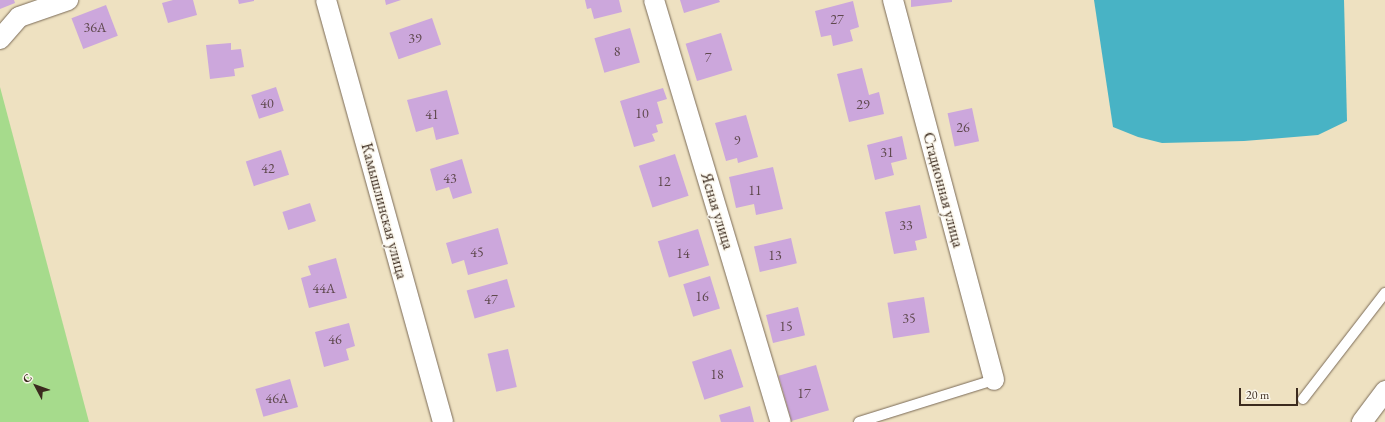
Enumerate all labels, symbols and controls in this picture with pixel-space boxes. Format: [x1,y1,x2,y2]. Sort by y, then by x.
house number: 27 [830,11,844,27]
house number: 36А [83,19,107,35]
house number: 39 [408,30,422,46]
house number: 8 [614,43,620,59]
house number: 7 [705,49,711,65]
house number: 40 [260,95,274,111]
house number: 29 [856,96,870,112]
house number: 10 [635,105,649,121]
house number: 41 [425,106,439,122]
house number: 26 [956,119,970,135]
street label: Стадионная улица [918,130,968,250]
house number: 9 [734,132,740,148]
street label: Камышлинская улица [357,141,411,281]
house number: 31 [880,144,894,160]
house number: 42 [261,160,275,176]
house number: 43 [443,170,457,186]
street label: Ясная улица [696,170,738,252]
house number: 12 [657,173,671,189]
house number: 11 [748,182,762,198]
house number: 33 [899,217,913,233]
house number: 45 [470,244,484,260]
house number: 14 [676,245,690,261]
house number: 13 [768,247,782,263]
house number: 44А [312,280,336,296]
house number: 16 [695,288,709,304]
house number: 47 [484,291,498,307]
house number: 35 [902,310,916,326]
house number: 15 [779,318,793,334]
house number: 46 [328,331,342,347]
north arrow [16,366,56,406]
house number: 18 [710,366,724,382]
text: С [19,371,35,386]
scale bar [1241,380,1300,406]
house number: 17 [797,385,811,401]
text: 20 m [1246,387,1269,403]
house number: 46А [265,390,289,406]

